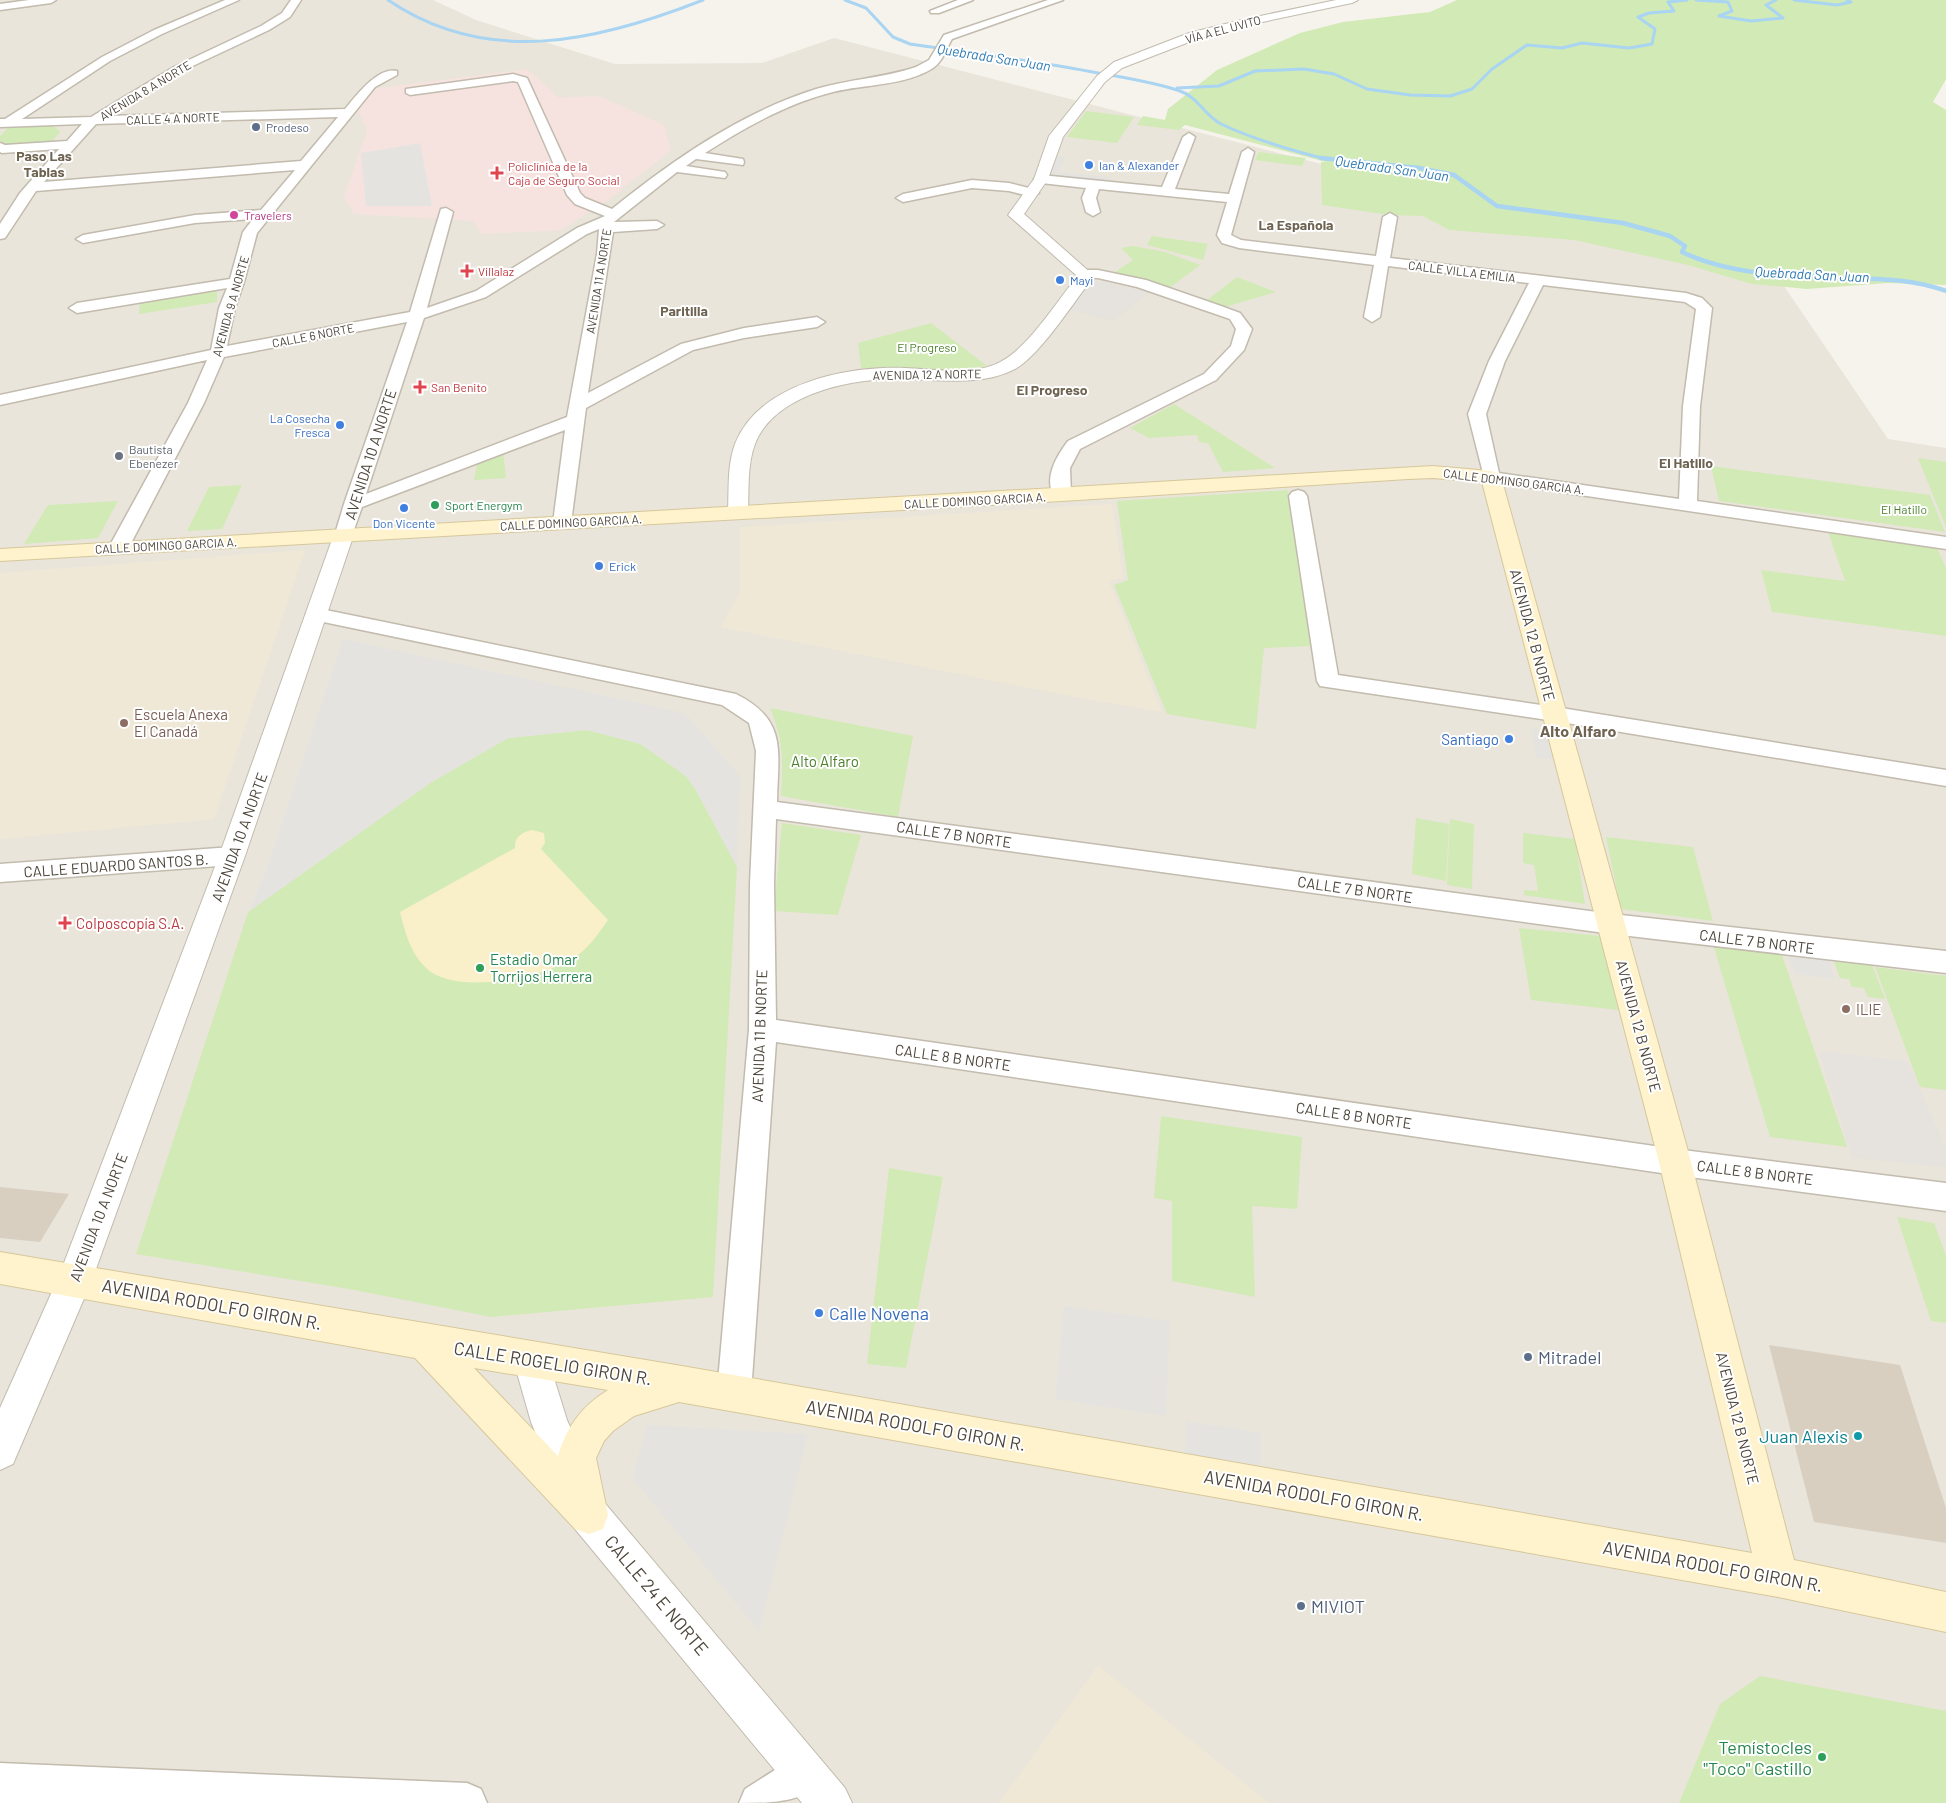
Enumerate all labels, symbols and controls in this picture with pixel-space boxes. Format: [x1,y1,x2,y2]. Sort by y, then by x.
street label: VÍA A EL UVITO [1184,12,1262,46]
water label: Quebrada San Juan [936,40,1052,74]
street label: AVENIDA 8 A NORTE [97,57,193,123]
street label: CALLE 4 A NORTE [126,109,220,127]
place label: Prodeso [266,120,309,134]
marker: Prodeso [250,121,262,133]
district label: Paso Las Tablas [16,147,72,180]
water label: Quebrada San Juan [1334,152,1450,184]
place label: Ian & Alexander [1099,158,1180,172]
place label: Policlínica de la Caja de Seguro Social [508,159,619,187]
marker: Ian & Alexander [1083,159,1095,171]
marker: Policlínica de la Caja de Seguro Social [490,166,504,180]
place label: Travelers [244,208,292,222]
marker: Travelers [228,209,240,221]
district label: La Española [1258,216,1334,233]
street label: AVENIDA 11 A NORTE [583,227,613,335]
street label: AVENIDA 9 A NORTE [209,254,251,358]
street label: CALLE VILLA EMILIA [1408,257,1516,285]
water label: Quebrada San Juan [1754,263,1870,285]
marker: Villalaz [460,264,474,278]
place label: Villalaz [478,264,514,278]
place label: Mayi [1070,273,1093,287]
marker: Mayi [1054,274,1066,286]
district label: Paritilla [660,302,708,319]
street label: CALLE 6 NORTE [271,320,355,350]
park label: El Progreso [897,340,957,354]
street label: AVENIDA 12 A NORTE [873,366,981,382]
marker: San Benito [413,380,427,394]
place label: San Benito [431,380,487,394]
district label: El Progreso [1016,381,1088,398]
street label: AVENIDA 10 A NORTE [340,386,400,522]
place label: La Cosecha Fresca [270,411,330,439]
marker: La Cosecha Fresca [334,419,346,431]
place label: Bautista Ebenezer [129,442,179,470]
marker: Bautista Ebenezer [113,450,125,462]
district label: El Hatillo [1659,454,1713,471]
street label: CALLE DOMINGO GARCIA A. [1442,465,1586,497]
street label: CALLE DOMINGO GARCIA A. [904,489,1046,511]
place label: Sport Energym [445,498,523,512]
marker: Sport Energym [429,499,441,511]
marker: Don Vicente [398,502,410,514]
park label: El Hatillo [1881,502,1927,516]
street label: CALLE DOMINGO GARCIA A. [500,511,642,533]
place label: Don Vicente [373,516,435,530]
street label: CALLE DOMINGO GARCIA A. [95,534,237,556]
place label: Erick [609,559,636,573]
marker: Erick [593,560,605,572]
street label: AVENIDA 12 B NORTE [1507,567,1559,703]
place label: Escuela Anexa El Canadá [134,705,228,740]
marker: Escuela Anexa El Canadá [118,717,130,729]
district label: Alto Alfaro [1540,721,1616,740]
place label: Santiago [1441,730,1499,748]
marker: Santiago [1503,733,1515,745]
park label: Alto Alfaro [791,752,859,770]
street label: AVENIDA 10 A NORTE [207,770,271,904]
street label: CALLE 7 B NORTE [895,817,1013,851]
street label: CALLE EDUARDO SANTOS B. [23,850,209,880]
street label: CALLE 7 B NORTE [1296,872,1414,906]
place label: Colposcopía S.A. [76,914,184,932]
marker: Colposcopía S.A. [58,916,72,930]
street label: CALLE 7 B NORTE [1698,925,1816,957]
place label: Estadio Omar Torrijos Herrera [490,950,592,985]
street label: AVENIDA 12 B NORTE [1613,958,1665,1094]
marker: Estadio Omar Torrijos Herrera [474,962,486,974]
street label: AVENIDA 11 B NORTE [748,969,770,1103]
place label: ILIE [1856,1000,1881,1018]
marker: ILIE [1840,1003,1852,1015]
street label: CALLE 8 B NORTE [894,1040,1012,1074]
street label: CALLE 8 B NORTE [1295,1098,1413,1132]
street label: AVENIDA 10 A NORTE [65,1150,131,1284]
street label: CALLE 8 B NORTE [1696,1156,1814,1188]
street label: AVENIDA RODOLFO GIRON R. [100,1274,324,1334]
place label: Calle Novena [829,1302,929,1324]
marker: Calle Novena [813,1307,825,1319]
street label: CALLE ROGELIO GIRON R. [452,1336,654,1390]
place label: Mitradel [1538,1346,1601,1368]
street label: AVENIDA 12 B NORTE [1713,1350,1763,1486]
marker: Mitradel [1522,1351,1534,1363]
street label: AVENIDA RODOLFO GIRON R. [804,1395,1028,1455]
place label: Juan Alexis [1759,1425,1848,1447]
marker: Juan Alexis [1852,1430,1864,1442]
street label: AVENIDA RODOLFO GIRON R. [1202,1465,1426,1525]
street label: CALLE 24 E NORTE [600,1531,714,1659]
street label: AVENIDA RODOLFO GIRON R. [1601,1536,1825,1596]
place label: MIVIOT [1311,1595,1365,1617]
marker: MIVIOT [1295,1600,1307,1612]
place label: Temístocles "Toco" Castillo [1703,1736,1812,1779]
marker: Temístocles "Toco" Castillo [1816,1751,1828,1763]

